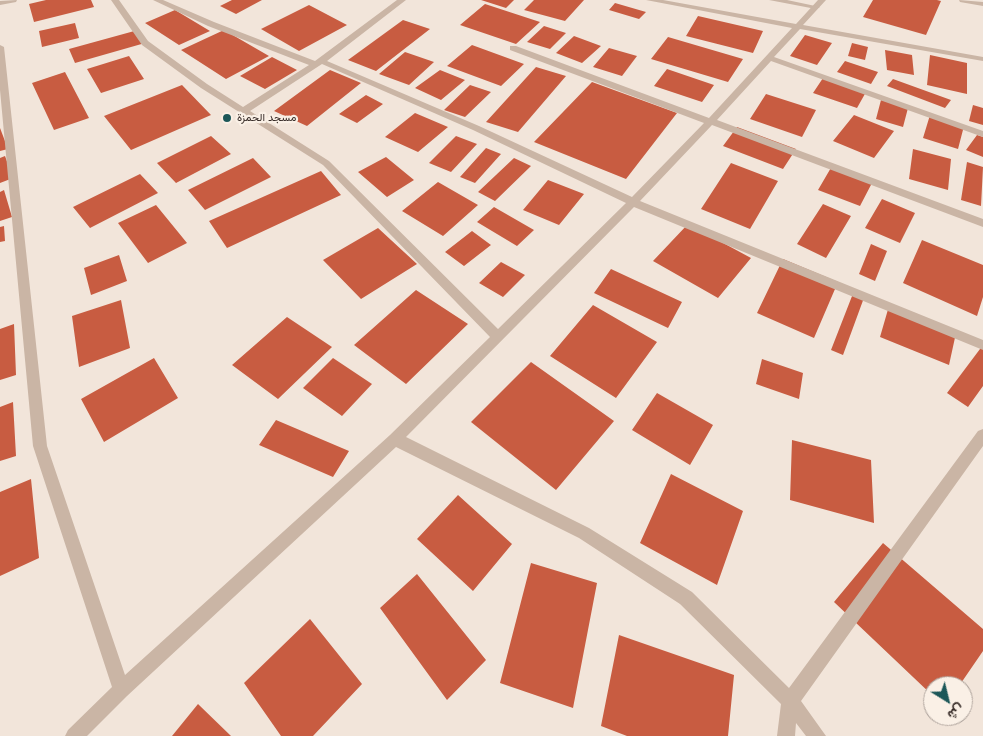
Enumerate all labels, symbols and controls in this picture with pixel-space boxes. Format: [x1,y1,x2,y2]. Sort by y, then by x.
place label: مسجد الحمزة [237,111,296,125]
marker: مسجد الحمزة [221,112,233,124]
north arrow [923,676,973,726]
text: ش [944,700,968,725]

